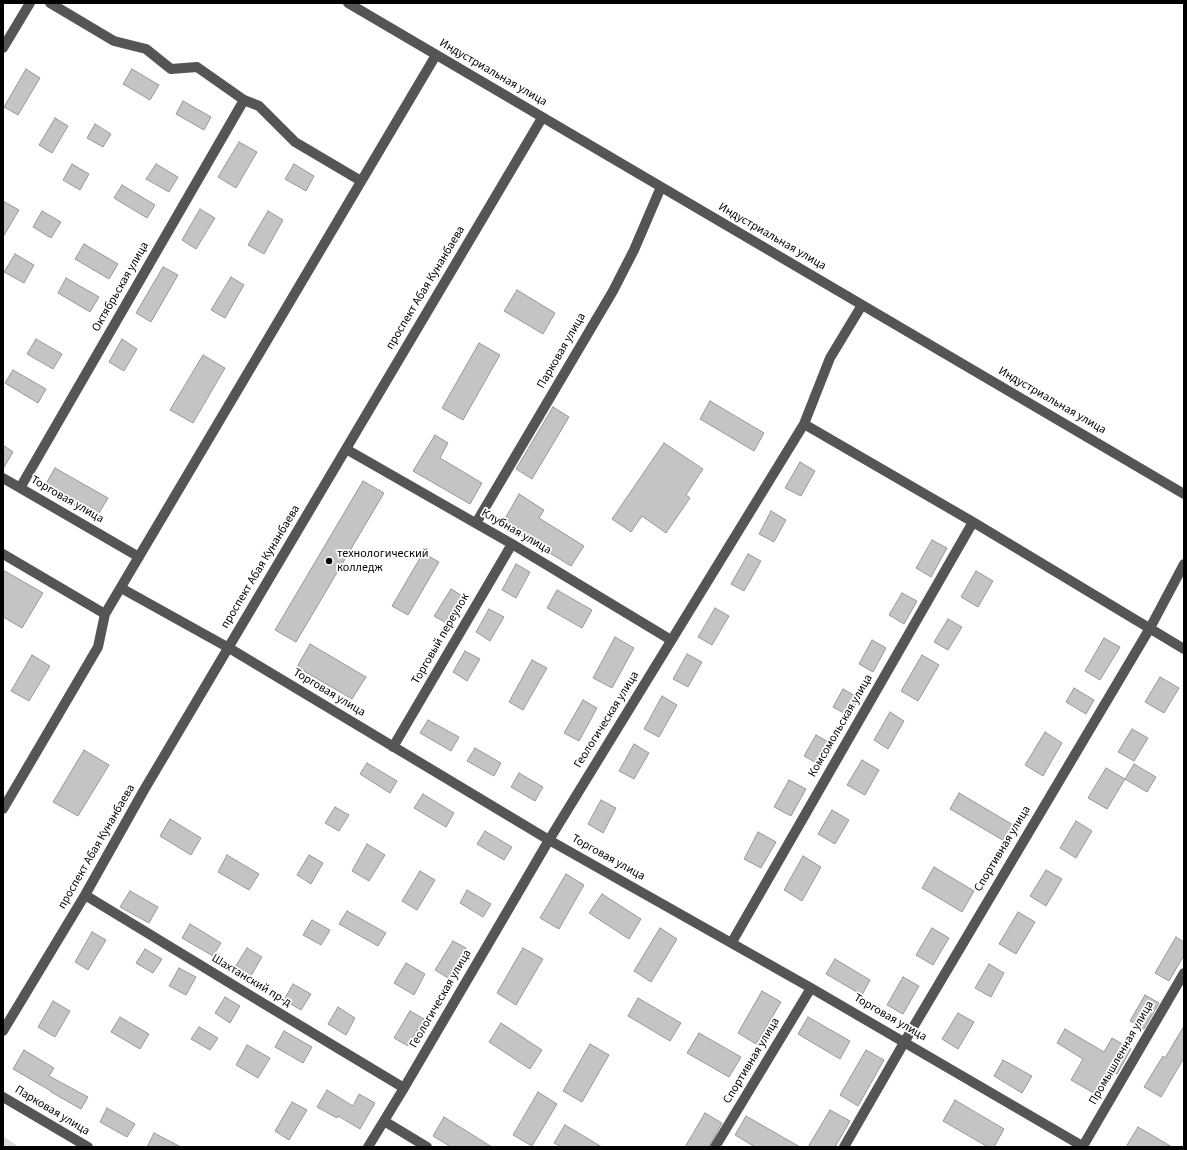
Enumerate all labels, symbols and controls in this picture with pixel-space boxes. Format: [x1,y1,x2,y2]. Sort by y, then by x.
street label: Индустриальная улица [437,36,549,110]
street label: Индустриальная улица [716,200,828,274]
street label: проспект Абая Кунанбаева [383,224,469,352]
street label: Октябрьская улица [89,239,153,335]
street label: Парковая улица [535,311,589,391]
street label: Индустриальная улица [996,364,1108,438]
street label: Торговая улица [28,473,106,527]
street label: проспект Абая Кунанбаева [218,503,304,631]
street label: Клубная улица [478,506,554,558]
place label: технологический колледж [337,547,428,575]
marker: технологический колледж [324,556,334,566]
street label: Торговый переулок [409,591,473,687]
street label: Торговая улица [290,666,368,720]
street label: Геологическая улица [571,669,643,771]
street label: Комсомольская улица [806,672,876,780]
street label: проспект Абая Кунанбаева [55,782,139,912]
street label: Спортивная улица [972,803,1034,895]
street label: Торговая улица [569,832,647,884]
street label: Геологическая улица [407,947,475,1051]
street label: Шахтанский пр-д [209,952,293,1010]
street label: Торговая улица [851,991,929,1045]
street label: Промышленная улица [1086,999,1158,1107]
street label: Спортивная улица [721,1015,783,1107]
street label: Парковая улица [12,1083,92,1139]

